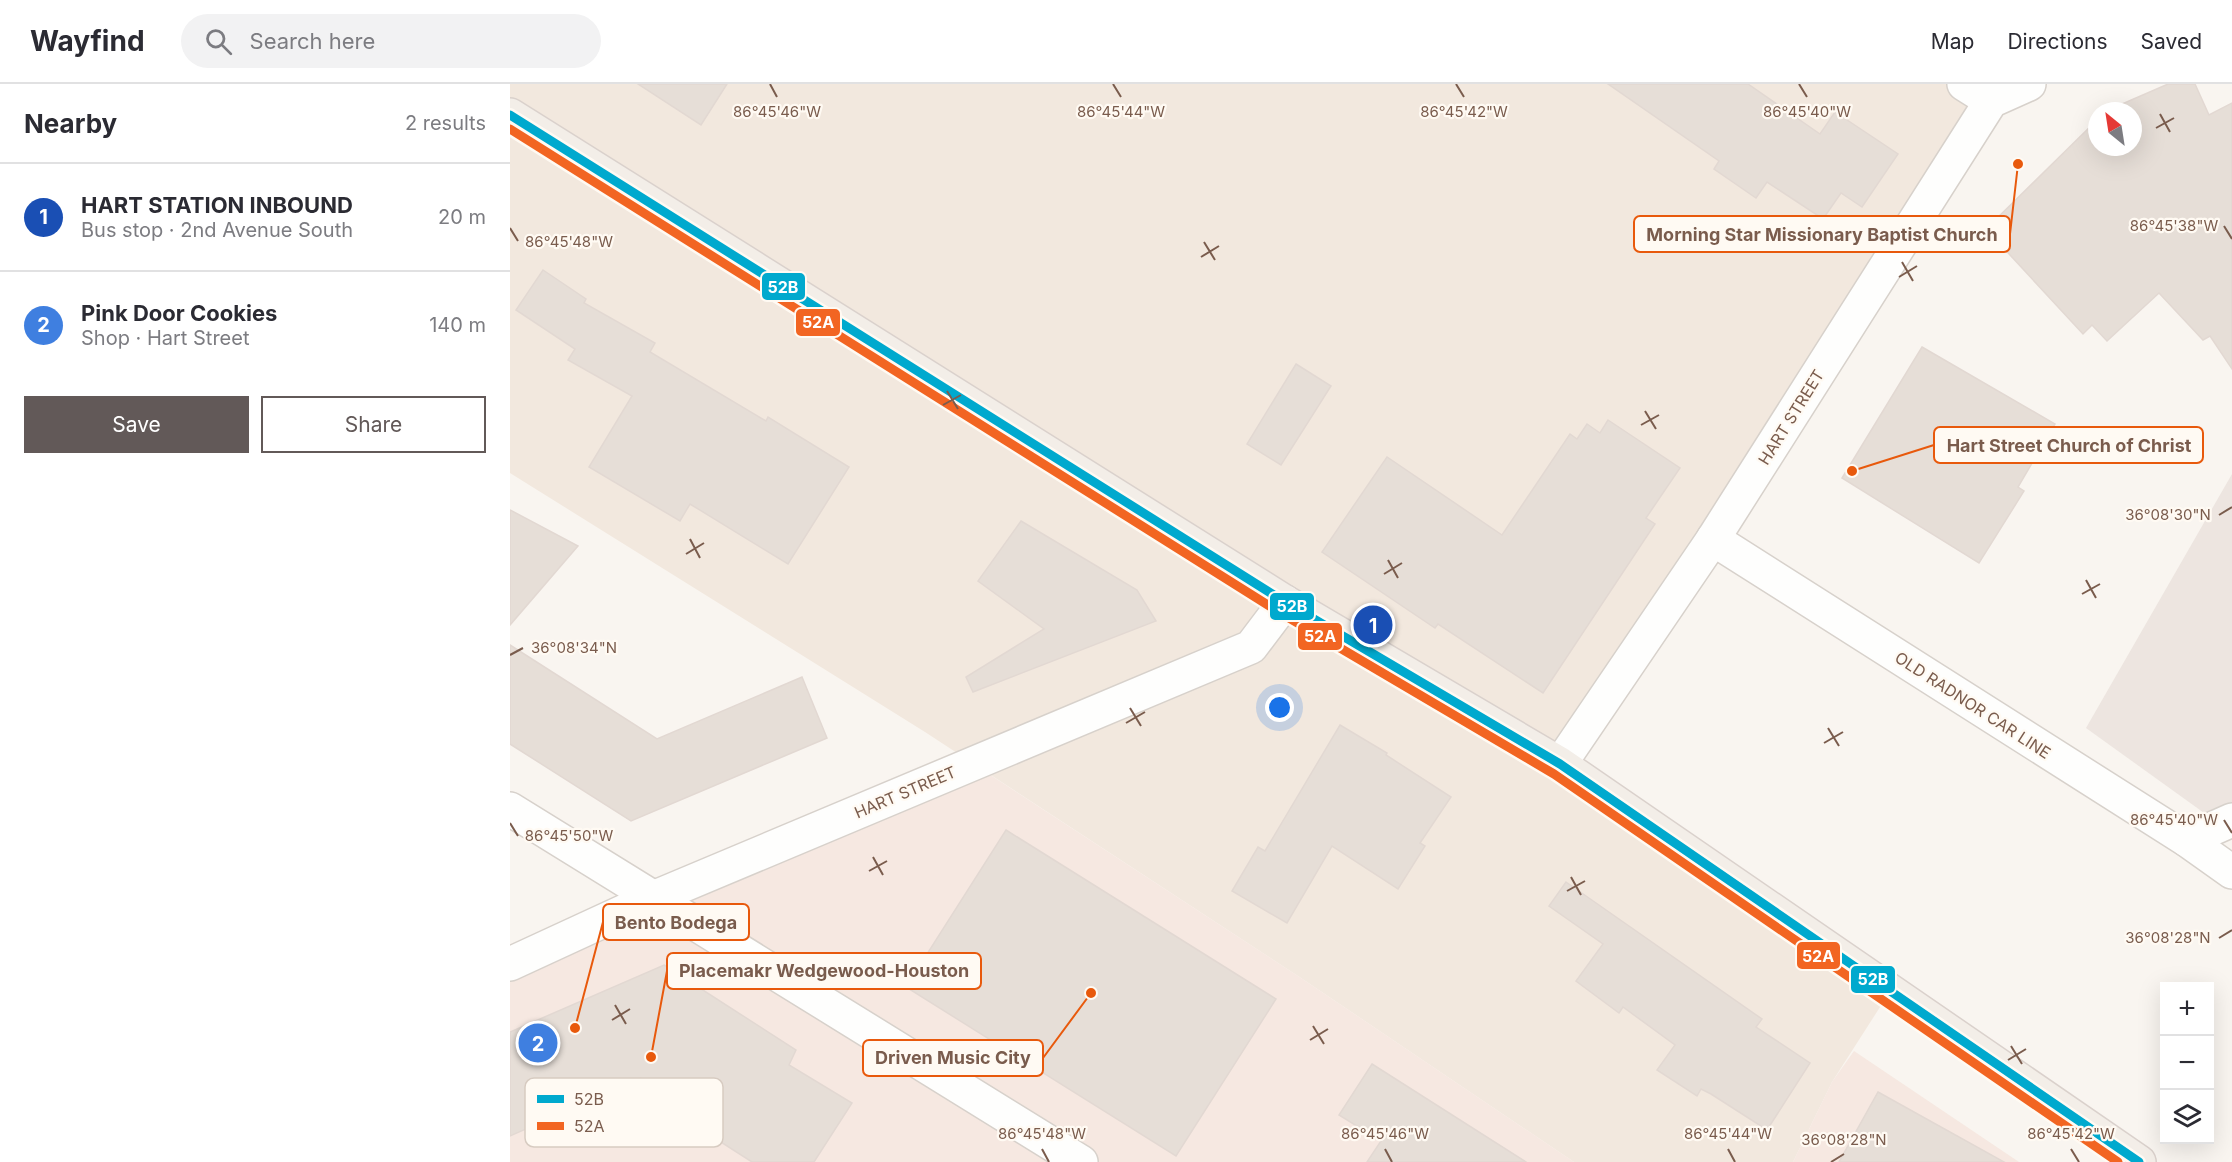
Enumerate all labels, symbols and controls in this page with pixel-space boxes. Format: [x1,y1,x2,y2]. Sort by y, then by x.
search box [181,14,601,68]
text: Wayfind [30,24,145,58]
icon: search [202,25,235,58]
text: Search here [250,28,375,54]
text: Map [1931,29,1974,54]
text: Directions [2007,29,2108,54]
text: Saved [2141,29,2202,54]
text: 86°45'46"W [733,102,821,121]
text: 86°45'44"W [1077,102,1165,121]
text: 86°45'42"W [1420,102,1508,121]
text: 86°45'40"W [1763,102,1851,121]
north arrow [2088,102,2142,156]
text: Nearby [24,108,117,139]
text: 2 results [405,111,486,135]
text: HART STATION INBOUND [81,192,353,218]
text: 1 [39,205,48,229]
text: 20 m [438,205,486,229]
callout: Morning Star Missionary Baptist Church [1634,216,2010,252]
text: 86°45'38"W [2130,216,2218,235]
text: Bus stop · 2nd Avenue South [81,218,353,242]
text: Morning Star Missionary Baptist Church [1646,224,1998,245]
text: 86°45'48"W [525,232,613,251]
line badge: 52B [761,272,806,301]
text: 52B [768,277,798,297]
text: Pink Door Cookies [81,300,277,326]
line badge: 52A [795,308,841,337]
text: 52A [802,312,834,332]
text: 2 [37,313,50,337]
text: 140 m [429,313,486,337]
text: Shop · Hart Street [81,326,249,350]
street label: HART STREET [1754,366,1828,468]
button: Save [24,396,249,453]
button: Share [261,396,486,453]
callout: Hart Street Church of Christ [1934,427,2203,463]
text: Hart Street Church of Christ [1947,435,2192,456]
text: 36°08'30"N [2125,505,2211,524]
line badge: 52B [1269,592,1315,621]
text: 52B [1277,596,1307,616]
pin: 1 [1354,602,1392,648]
line badge: 52A [1297,622,1343,651]
text: 52A [1304,626,1336,646]
text: 36°08'34"N [531,638,617,657]
street label: OLD RADNOR CAR LINE [1891,647,2055,763]
your location [1265,693,1294,722]
street label: HART STREET [851,762,959,822]
text: 86°45'40"W [2130,810,2218,829]
text: 86°45'50"W [525,826,613,845]
callout: Bento Bodega [603,904,749,940]
text: Bento Bodega [615,912,737,933]
text: 36°08'28"N [2125,928,2211,947]
line badge: 52A [1796,941,1841,970]
text: 52A [1802,946,1834,966]
callout: Placemakr Wedgewood-Houston [667,953,981,989]
text: Placemakr Wedgewood-Houston [679,960,969,981]
line badge: 52B [1850,965,1896,994]
text: 52B [1858,969,1888,989]
map controls [2160,982,2214,1144]
button: + [2160,982,2214,1036]
pin: 2 [519,1020,558,1066]
button: − [2160,1036,2214,1090]
callout: Driven Music City [863,1040,1043,1076]
text: Driven Music City [875,1047,1031,1068]
legend [525,1078,723,1147]
text: 52B [574,1089,604,1109]
button: layers [2160,1090,2214,1144]
text: 52A [574,1116,605,1136]
text: 86°45'48"W [998,1124,1086,1143]
text: 86°45'46"W [1341,1124,1429,1143]
text: 86°45'44"W [1684,1124,1772,1143]
text: 86°45'42"W [2027,1124,2115,1143]
text: 36°08'28"N [1801,1130,1887,1149]

